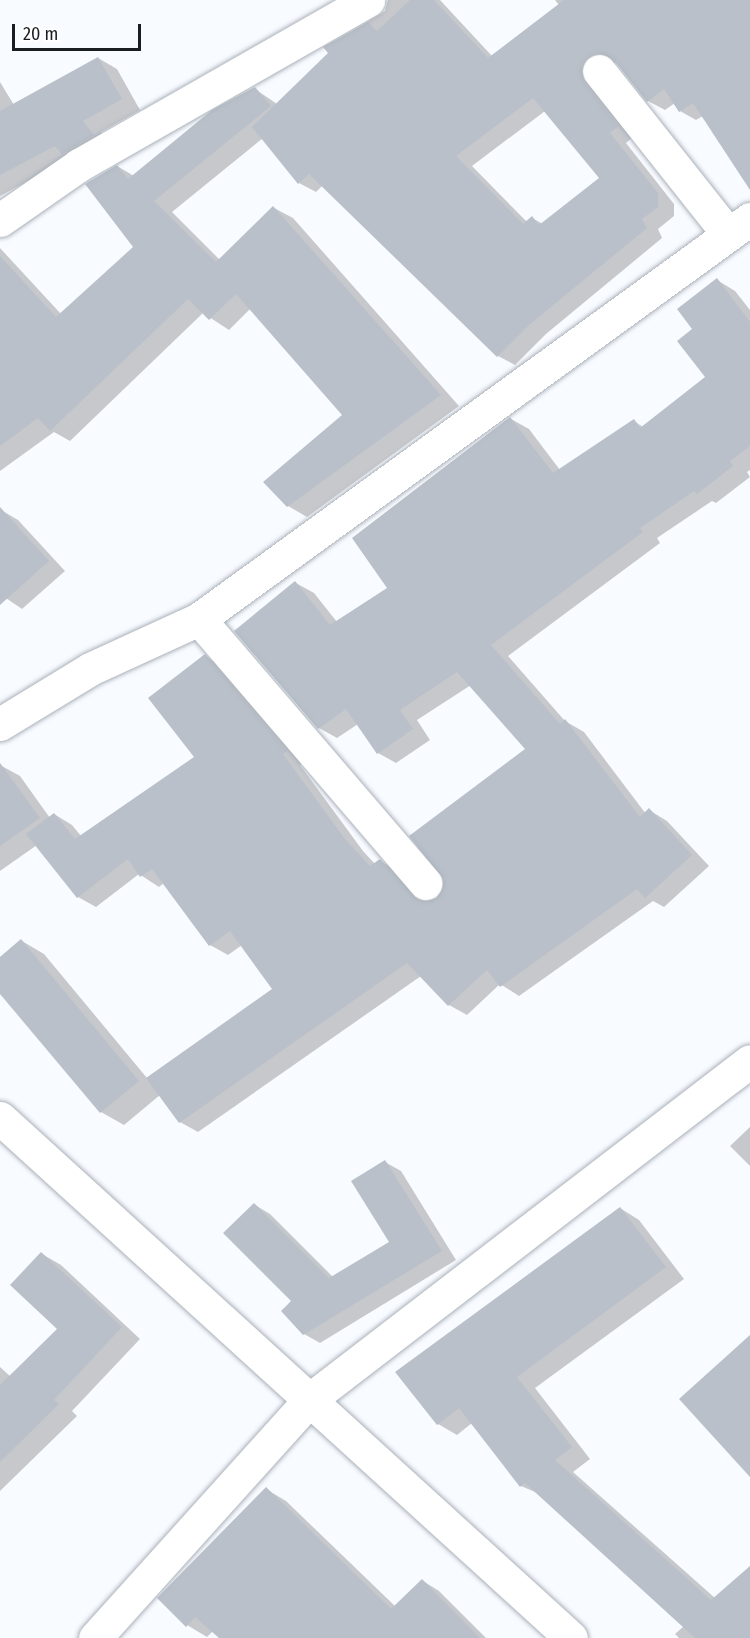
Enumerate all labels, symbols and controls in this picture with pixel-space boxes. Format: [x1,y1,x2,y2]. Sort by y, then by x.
scale bar [15,12,144,50]
text: 20 m [23,23,58,45]

